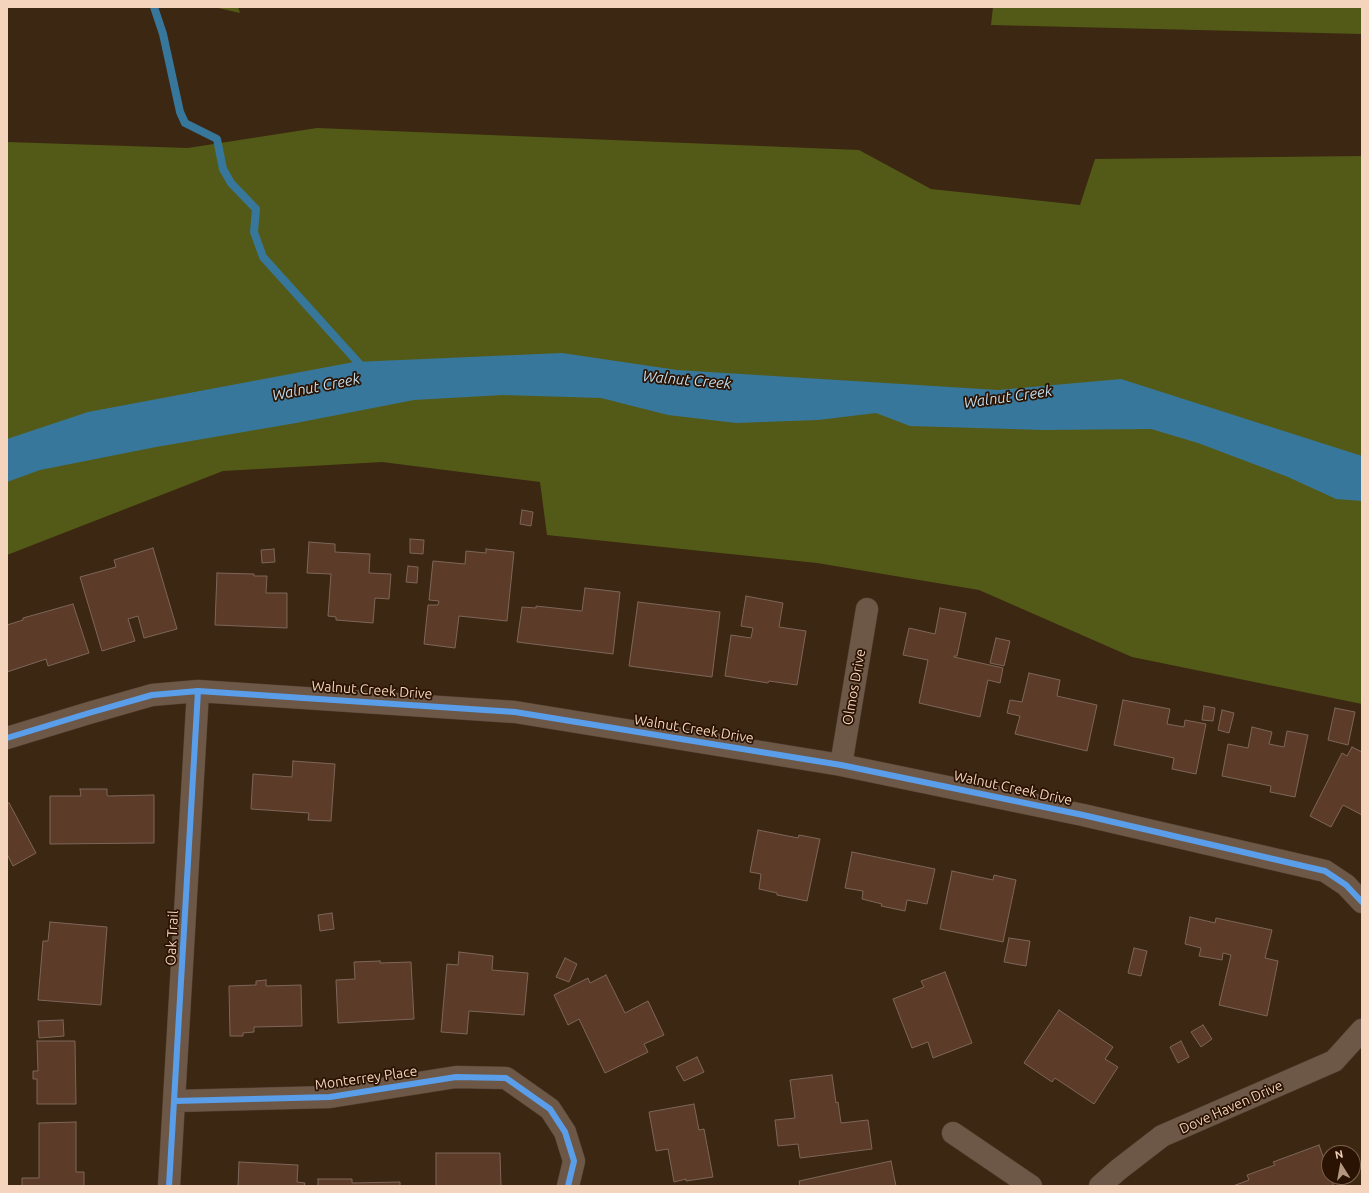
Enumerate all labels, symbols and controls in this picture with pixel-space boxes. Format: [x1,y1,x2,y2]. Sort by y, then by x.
water label: Walnut Creek [642,367,732,393]
water label: Walnut Creek [271,370,361,404]
water label: Walnut Creek [963,382,1053,412]
street label: Olmos Drive [839,648,869,726]
street label: Walnut Creek Drive [311,677,433,703]
street label: Walnut Creek Drive [633,711,755,747]
street label: Walnut Creek Drive [952,767,1074,809]
street label: Oak Trail [162,910,182,966]
street label: Monterrey Place [314,1062,418,1094]
street label: Dove Haven Drive [1177,1077,1285,1137]
north arrow [1321,1145,1361,1185]
text: N [1334,1148,1344,1161]

